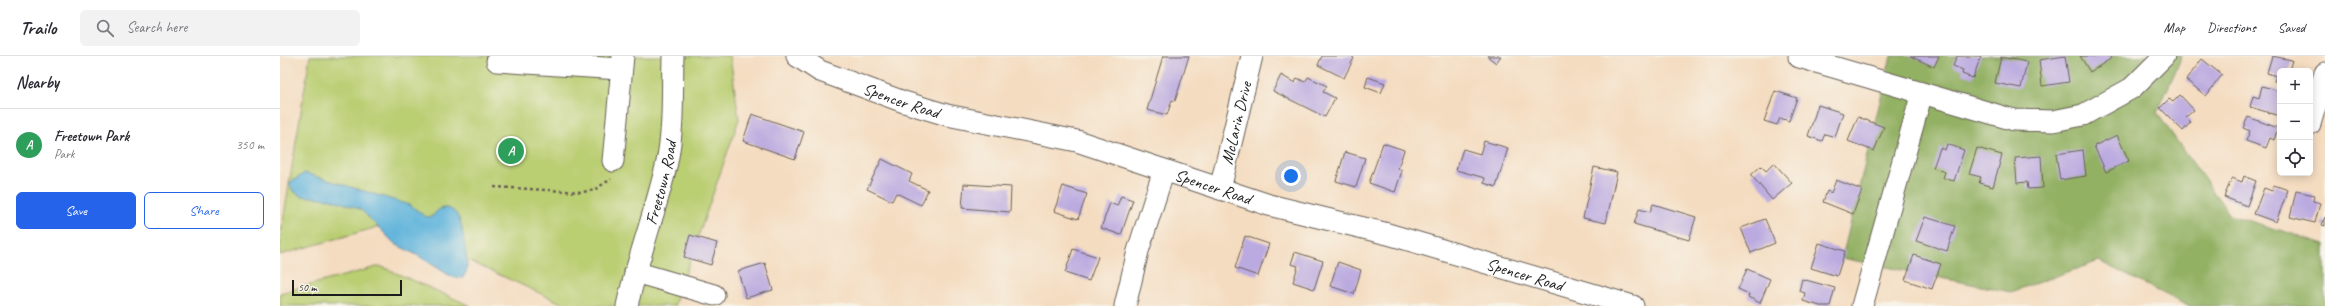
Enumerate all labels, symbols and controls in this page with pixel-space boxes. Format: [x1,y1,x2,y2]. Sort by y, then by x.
search box [80,10,360,46]
text: Trailo [20,16,56,40]
icon: search [94,17,116,39]
text: Search here [126,18,188,37]
text: Map [2164,19,2185,36]
text: Directions [2207,19,2256,36]
text: Saved [2278,19,2305,36]
map controls [2277,68,2313,176]
button: + [2277,68,2313,104]
text: Nearby [16,72,59,93]
street label: Spencer Road [860,78,945,124]
street label: McLarin Drive [1216,78,1257,166]
button: − [2277,104,2313,140]
text: Freetown Park [54,127,129,146]
pin: A [498,136,524,166]
text: A [26,137,32,153]
text: 350 m [236,137,264,153]
street label: Freetown Road [640,137,682,227]
button: locate [2277,140,2313,176]
text: Park [54,146,75,162]
street label: Spencer Road [1172,164,1257,210]
your location [1281,166,1301,186]
button: Save [16,192,136,229]
button: Share [144,192,264,229]
street label: Spencer Road [1484,253,1569,297]
scale bar [292,278,402,297]
text: 50 m [298,280,317,294]

